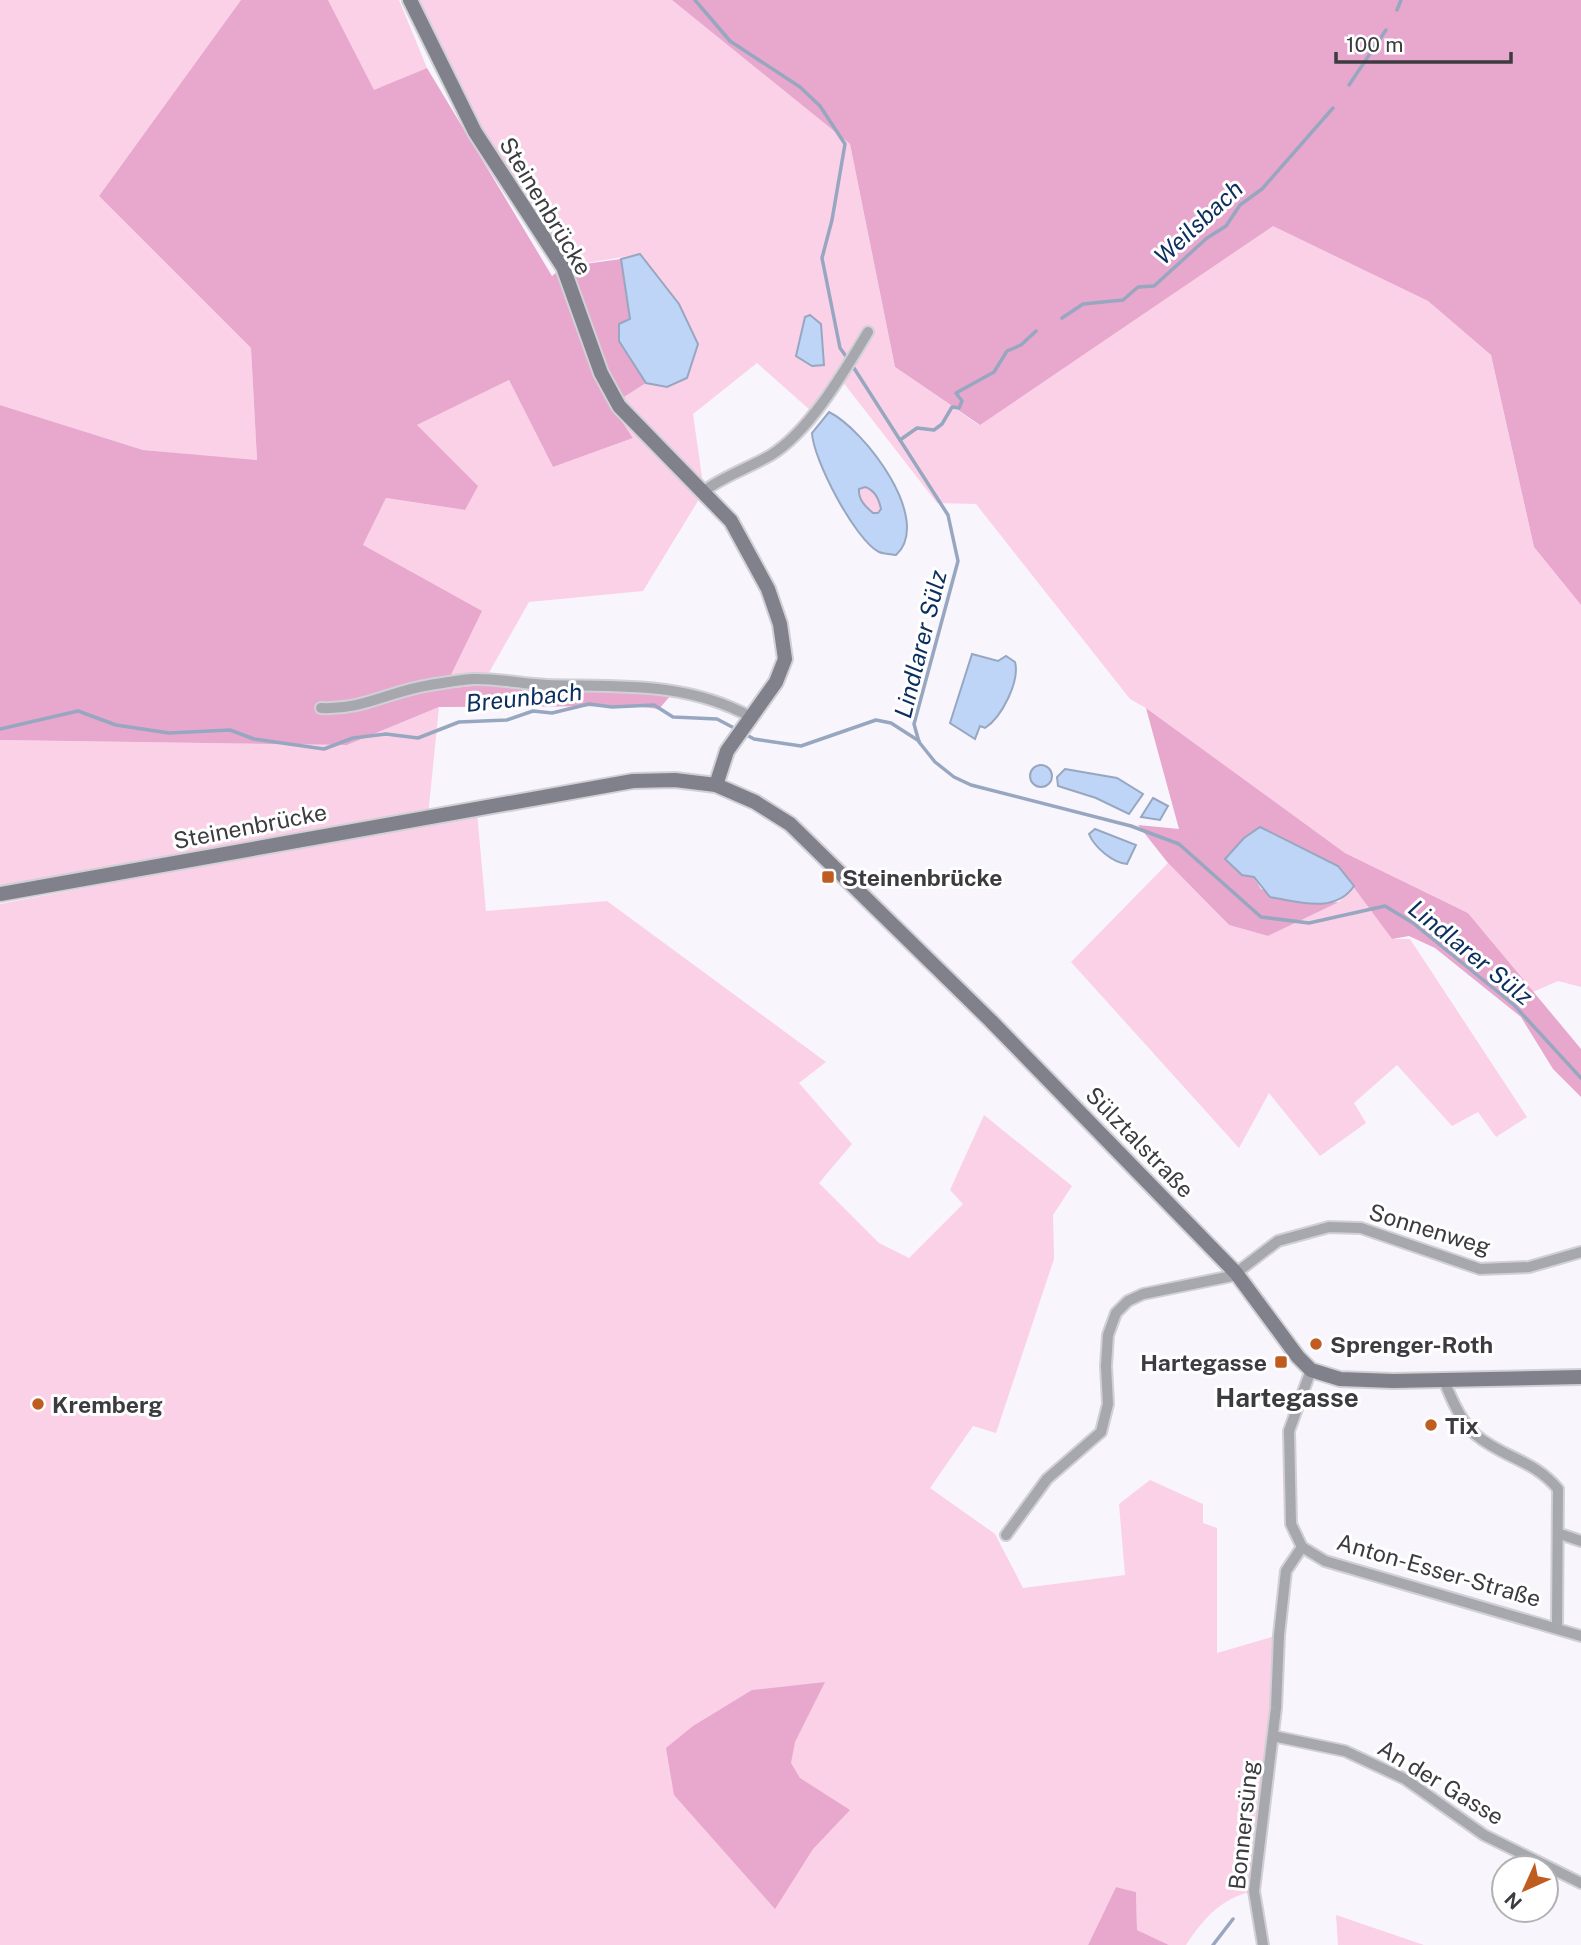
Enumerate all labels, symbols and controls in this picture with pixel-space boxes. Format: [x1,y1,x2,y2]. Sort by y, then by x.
scale bar [1336,21,1511,65]
text: 100 m [1346,32,1403,57]
street label: Steinenbrücke [494,132,598,280]
water label: Weilsbach [1148,174,1248,270]
water label: Lindlarer Sülz [888,566,952,721]
water label: Breunbach [464,677,584,717]
street label: Steinenbrücke [171,798,329,854]
place label: Steinenbrücke [842,864,1002,891]
marker: Steinenbrücke [820,869,836,885]
water label: Lindlarer Sülz [1403,894,1539,1011]
street label: Sülztalstraße [1080,1081,1200,1203]
street label: Sonnenweg [1366,1198,1494,1260]
place label: Sprenger-Roth [1330,1331,1493,1358]
marker: Sprenger-Roth [1308,1336,1324,1352]
place label: Hartegasse [1140,1349,1267,1376]
marker: Hartegasse [1273,1354,1289,1370]
district label: Hartegasse [1215,1382,1359,1413]
place label: Kremberg [52,1391,163,1418]
marker: Kremberg [30,1396,46,1412]
place label: Tix [1445,1412,1479,1439]
marker: Tix [1423,1417,1439,1433]
street label: Anton-Esser-Straße [1334,1528,1544,1612]
street label: An der Gasse [1373,1734,1509,1830]
street label: Bonnersüng [1223,1759,1263,1891]
north arrow [1490,1854,1560,1924]
text: N [1500,1888,1526,1914]

